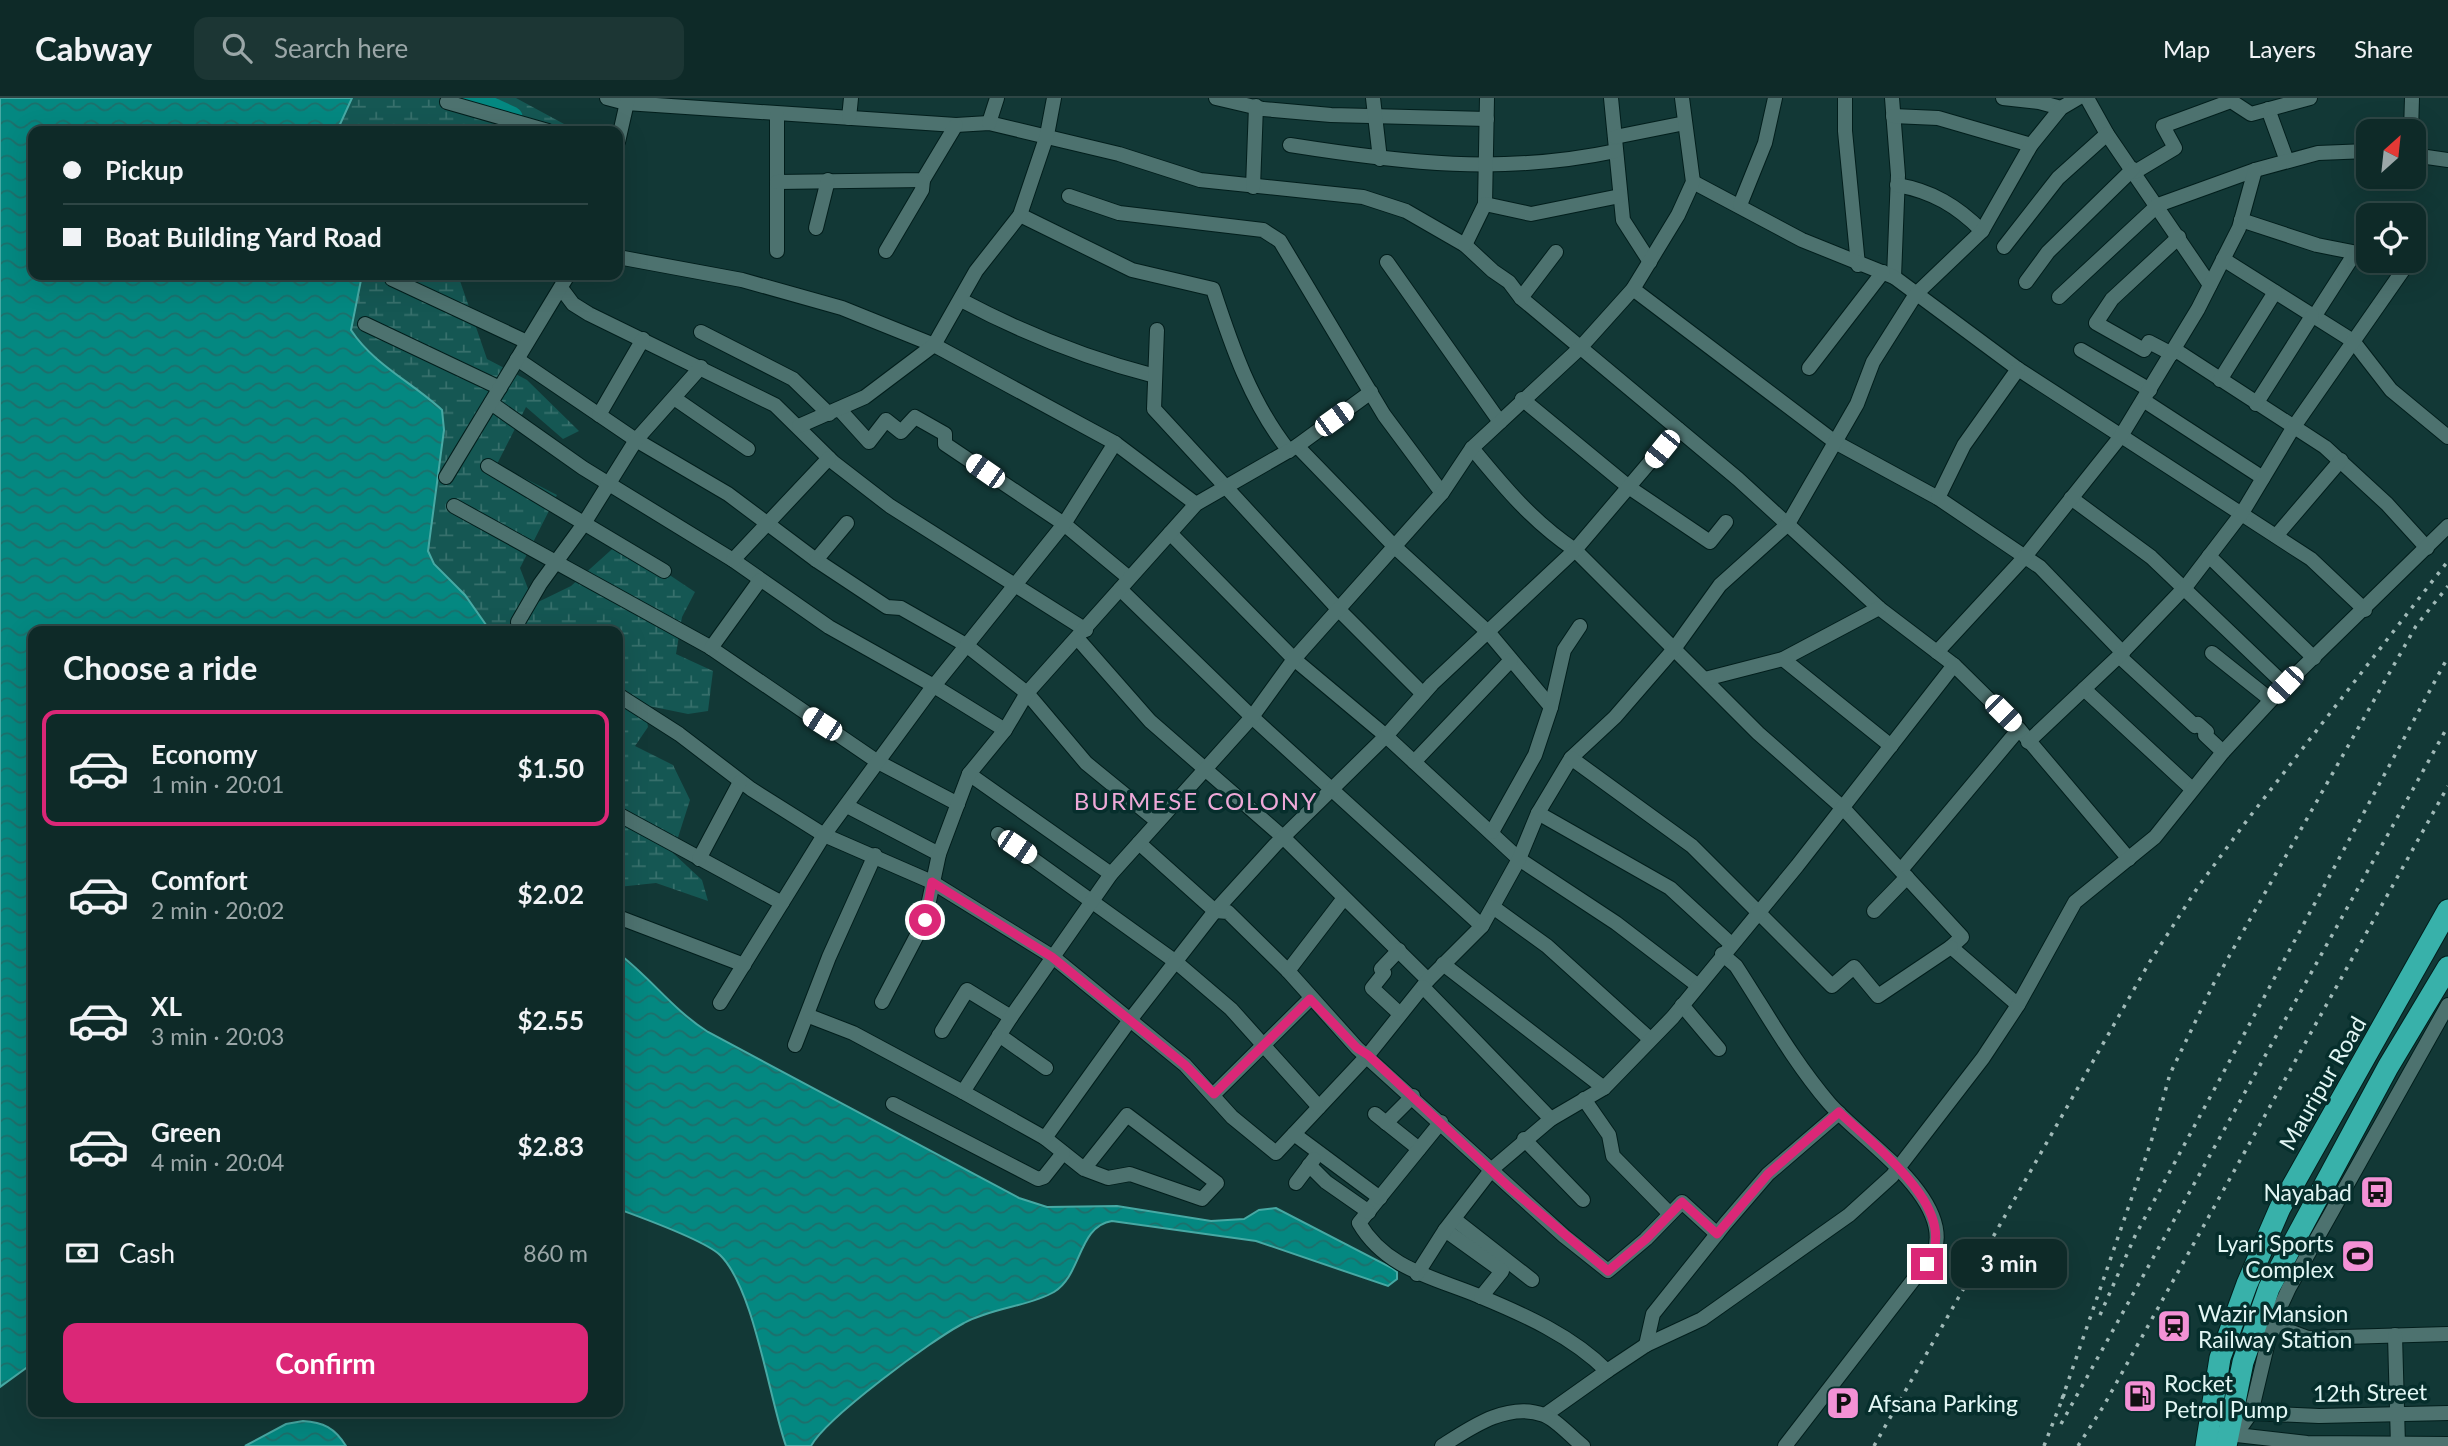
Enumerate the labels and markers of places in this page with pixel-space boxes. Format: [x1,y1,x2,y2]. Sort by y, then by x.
bus stop icon: Nayabad [2358,1173,2396,1211]
place label: Nayabad [2263,1178,2352,1206]
place label: Lyari Sports Complex [2217,1229,2335,1283]
sports icon: Lyari Sports Complex [2339,1237,2377,1275]
place label: Wazir Mansion Railway Station [2198,1299,2352,1353]
station icon: Wazir Mansion Railway Station [2155,1307,2193,1345]
place label: Rocket Petrol Pump [2164,1369,2288,1423]
fuel station icon: Rocket Petrol Pump [2121,1377,2159,1415]
parking icon: Afsana Parking [1824,1384,1862,1422]
place label: Afsana Parking [1868,1389,2018,1417]

